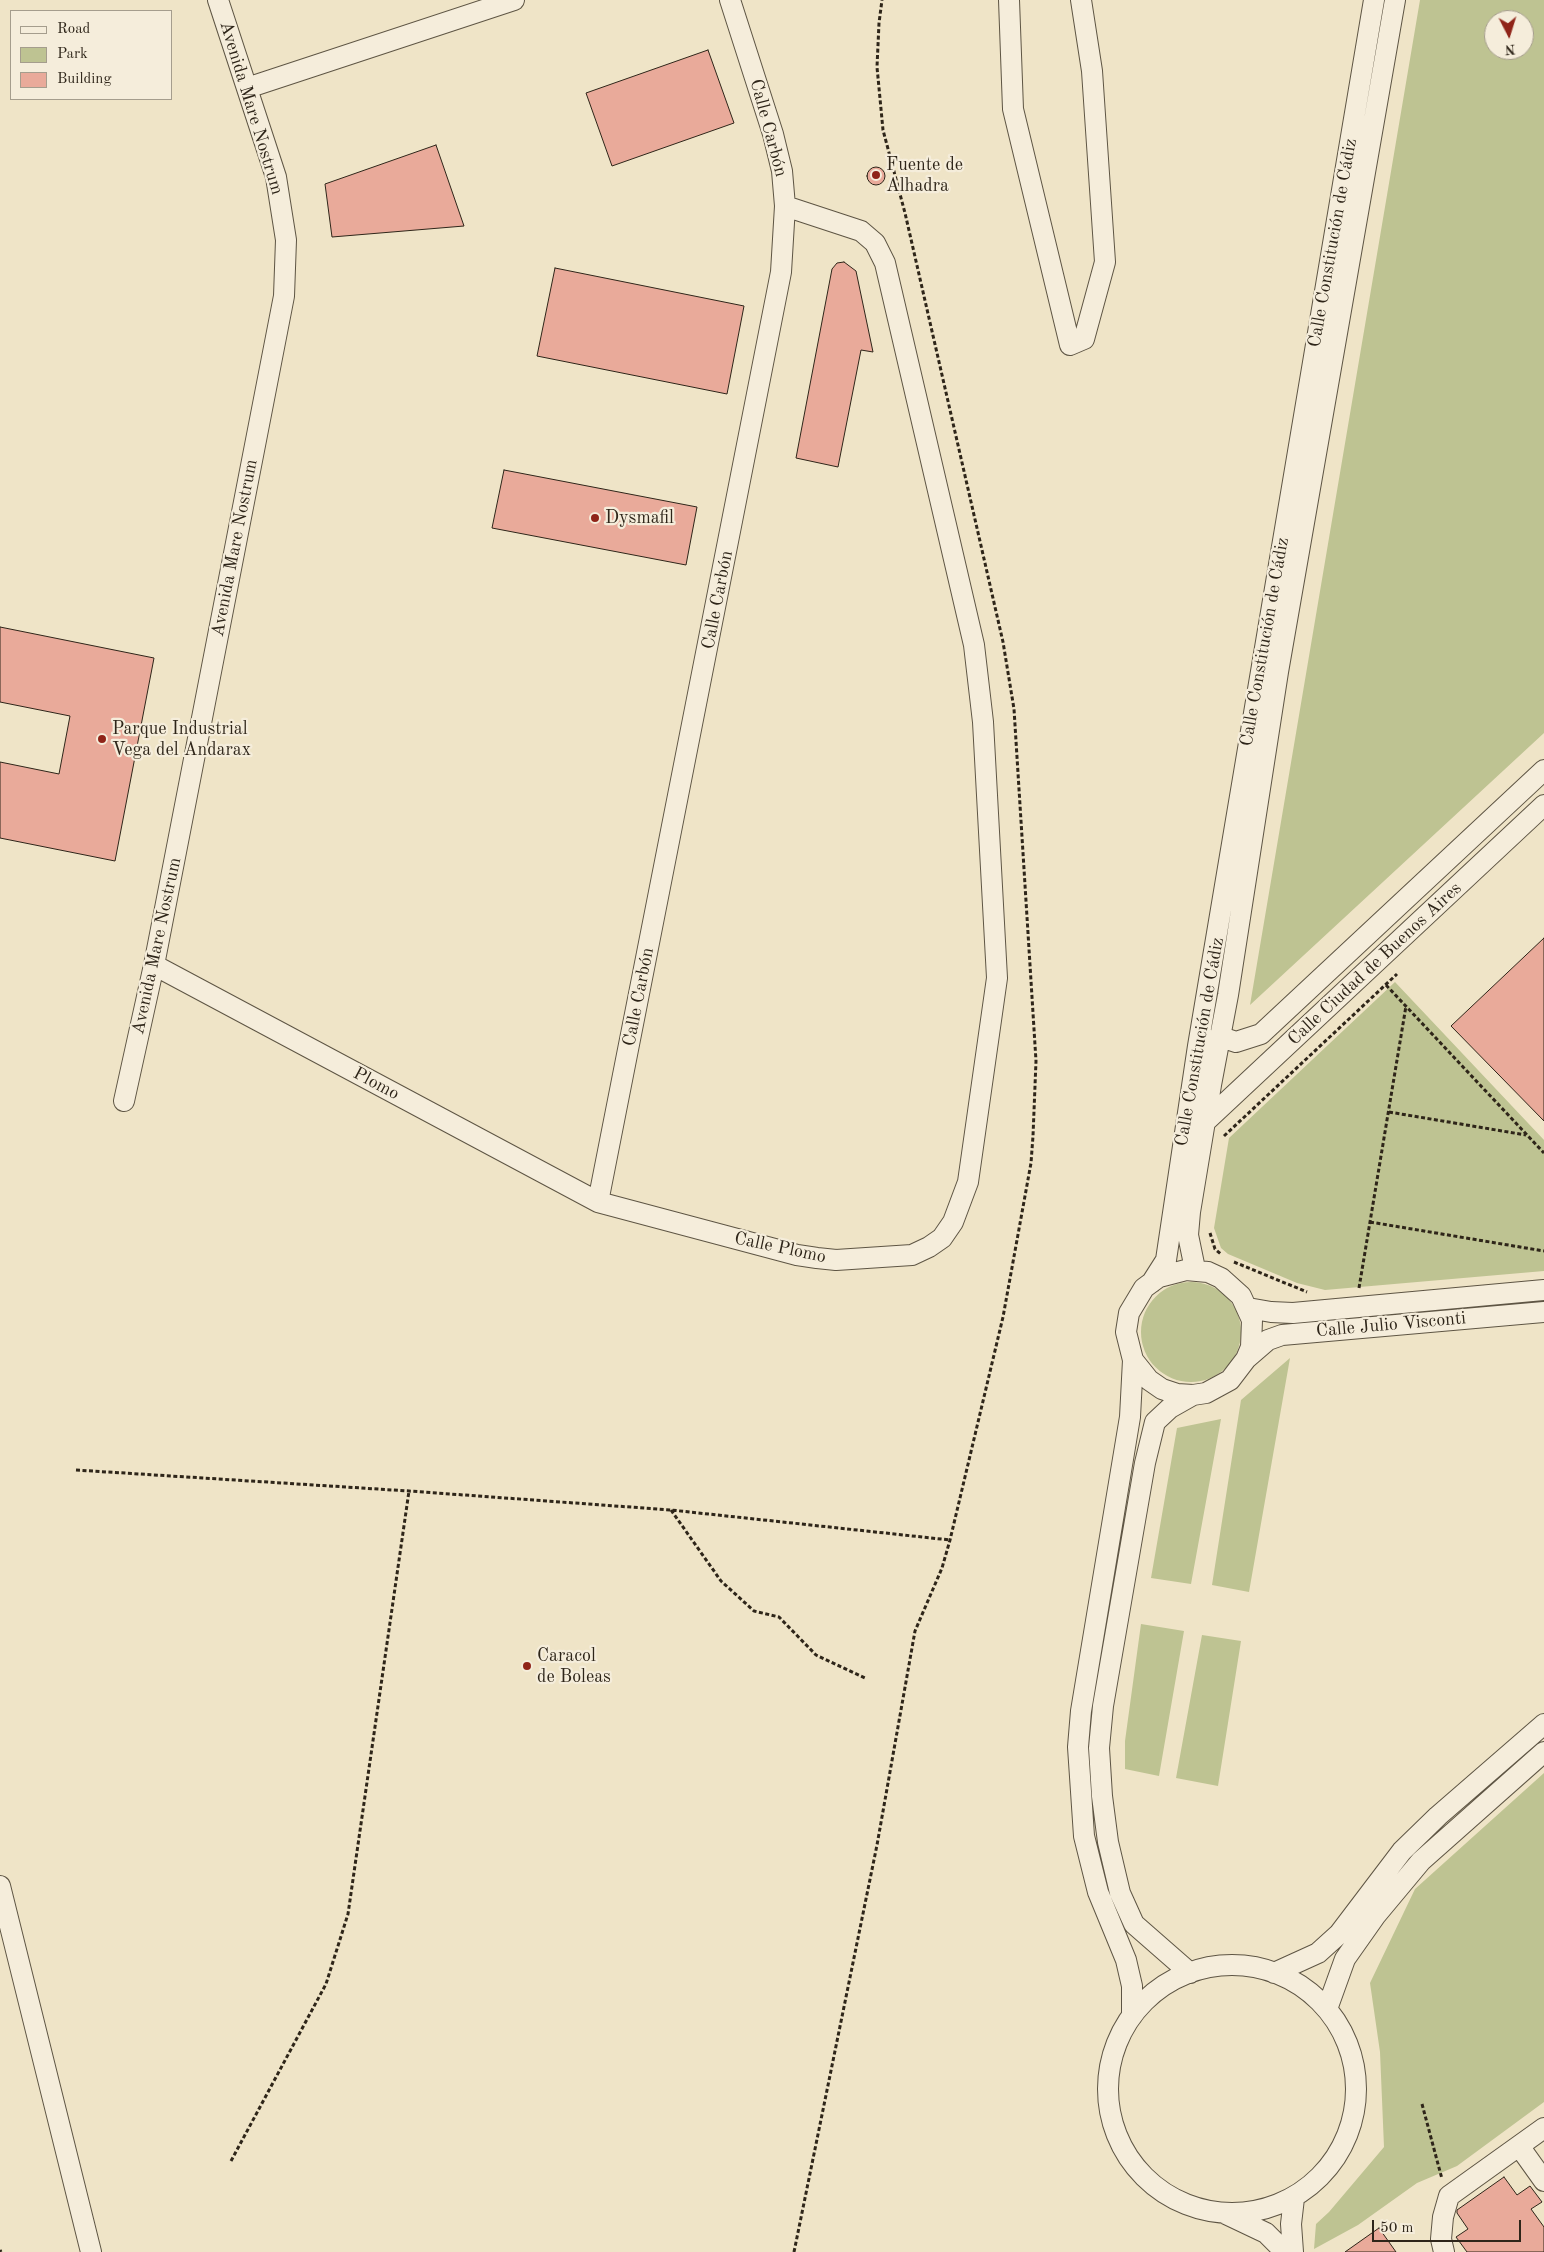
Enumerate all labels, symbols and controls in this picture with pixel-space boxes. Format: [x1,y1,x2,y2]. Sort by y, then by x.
legend [10,10,172,100]
north arrow [1484,10,1534,60]
street label: Avenida Mare Nostrum [214,19,288,197]
text: Road [57,22,90,37]
text: N [1504,42,1516,56]
text: Park [57,47,88,62]
text: Building [57,72,112,87]
street label: Calle Carbón [745,77,791,179]
street label: Calle Constitución de Cádiz [1304,137,1362,349]
place label: Fuente de Alhadra [886,154,963,196]
marker: Fuente de Alhadra [870,169,882,181]
street label: Avenida Mare Nostrum [207,457,263,639]
place label: Dysmafil [605,507,674,529]
marker: Dysmafil [589,512,601,524]
street label: Calle Constitución de Cádiz [1236,536,1294,748]
street label: Calle Carbón [698,549,738,651]
place label: Parque Industrial Vega del Andarax [112,718,251,761]
marker: Parque Industrial Vega del Andarax [96,733,108,745]
street label: Avenida Mare Nostrum [128,856,186,1036]
street label: Calle Ciudad de Buenos Aires [1284,878,1466,1050]
street label: Calle Constitución de Cádiz [1171,936,1229,1148]
street label: Calle Carbón [619,946,659,1048]
street label: Plomo [349,1063,403,1105]
street label: Calle Plomo [732,1228,828,1268]
street label: Calle Julio Visconti [1315,1308,1467,1342]
place label: Caracol de Boleas [537,1645,611,1688]
marker: Caracol de Boleas [521,1660,533,1672]
scale bar [1374,2210,1523,2242]
text: 50 m [1380,2221,1414,2236]

